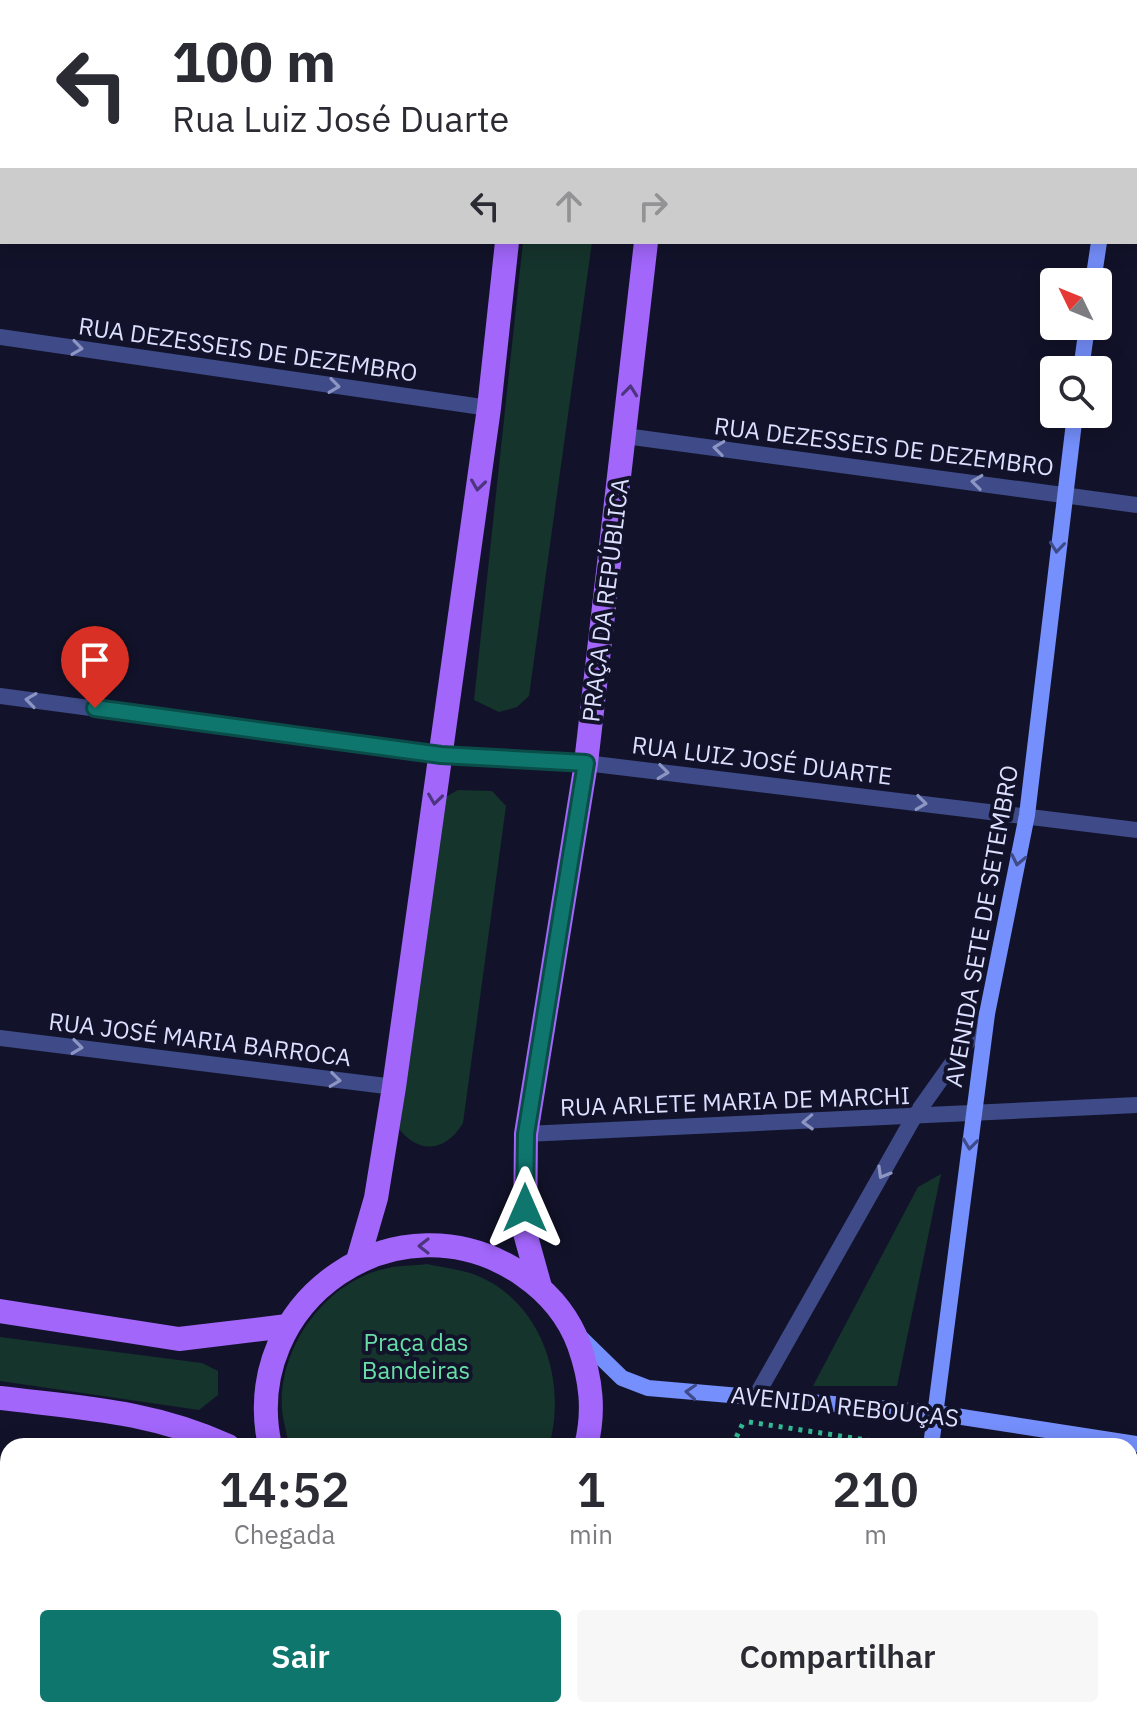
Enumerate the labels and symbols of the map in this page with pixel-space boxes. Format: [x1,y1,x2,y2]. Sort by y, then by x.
north arrow [1040,268,1112,340]
street label: RUA DEZESSEIS DE DEZEMBRO [76,309,420,389]
one-way arrow [70,339,84,356]
one-way arrow [328,377,341,394]
one-way arrow [621,384,638,397]
street label: RUA DEZESSEIS DE DEZEMBRO [712,409,1056,483]
one-way arrow [712,440,726,457]
one-way arrow [970,474,983,491]
street label: PRAÇA DA REPÚBLICA [574,476,636,724]
one-way arrow [470,479,487,492]
one-way arrow [1049,541,1066,554]
pin [61,626,129,708]
one-way arrow [24,692,38,709]
street label: RUA LUIZ JOSÉ DUARTE [630,728,894,792]
street label: AVENIDA SETE DE SETEMBRO [937,762,1025,1090]
one-way arrow [657,764,670,781]
one-way arrow [427,792,444,805]
one-way arrow [915,794,928,811]
one-way arrow [1010,853,1027,867]
street label: RUA JOSÉ MARIA BARROCA [47,1005,353,1073]
one-way arrow [71,1039,84,1056]
one-way arrow [328,1071,342,1088]
street label: RUA ARLETE MARIA DE MARCHI [559,1079,911,1123]
one-way arrow [801,1113,814,1130]
one-way arrow [961,1138,978,1151]
one-way arrow [877,1165,892,1179]
position arrow [483,1166,567,1250]
one-way arrow [417,1237,430,1255]
park label: Praça das Bandeiras [362,1326,470,1386]
street label: AVENIDA REBOUÇAS [729,1378,961,1434]
one-way arrow [684,1384,697,1401]

